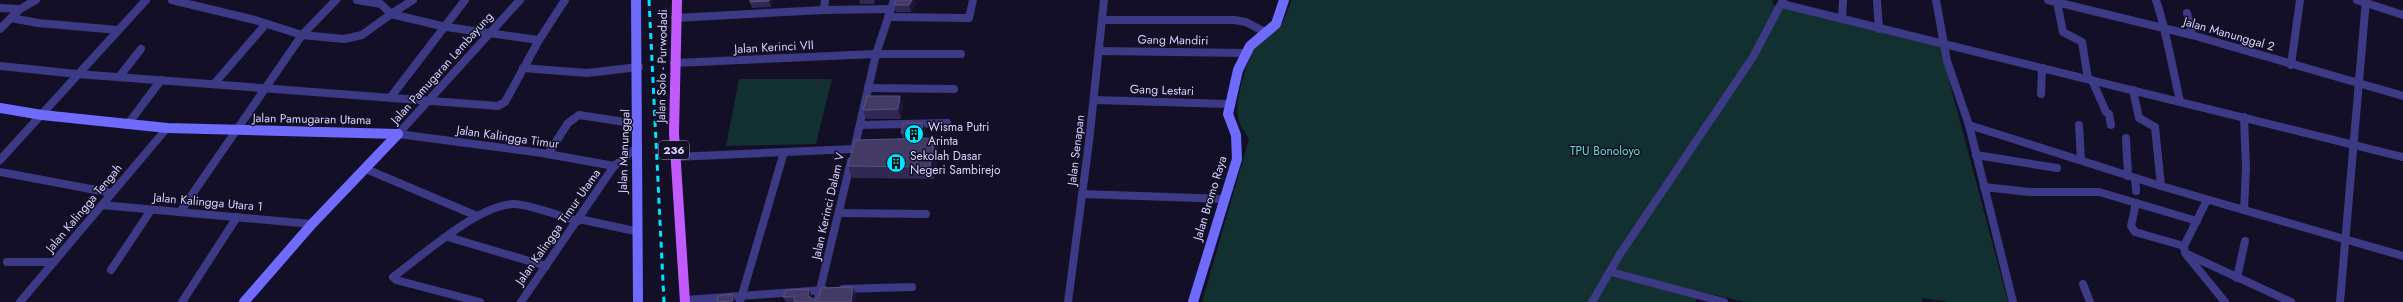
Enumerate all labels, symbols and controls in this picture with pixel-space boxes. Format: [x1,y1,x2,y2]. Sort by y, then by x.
street label: Jalan Pamugaran Lembayung [385,8,497,130]
street label: Jalan Solo - Purwodadi [652,9,672,125]
street label: Jalan Manunggal 2 [2179,12,2277,56]
street label: Gang Mandiri [1137,30,1209,50]
street label: Jalan Kerinci VII [732,36,814,58]
street label: Gang Lestari [1130,80,1194,100]
street label: Jalan Pamugaran Utama [251,109,372,129]
street label: Jalan Manunggal [613,109,634,195]
street label: Jalan Senapan [1063,114,1089,188]
place label: Wisma Putri Arinta [928,118,989,150]
street label: Jalan Kalingga Timur [454,121,561,153]
building icon: Wisma Putri Arinta [903,123,925,145]
road number: 236 [659,141,689,159]
park label: TPU Bonoloyo [1570,142,1641,160]
place label: Sekolah Dasar Negeri Sambirejo [910,147,1001,179]
street label: Jalan Kerinci Dalam V [807,151,849,263]
building icon: Sekolah Dasar Negeri Sambirejo [885,152,907,174]
street label: Jalan Bromo Raya [1188,153,1231,244]
street label: Jalan Kalingga Tengah [40,160,126,258]
street label: Jalan Kalingga Timur Utama [510,165,605,290]
street label: Jalan Kalingga Utara 1 [150,188,264,216]

